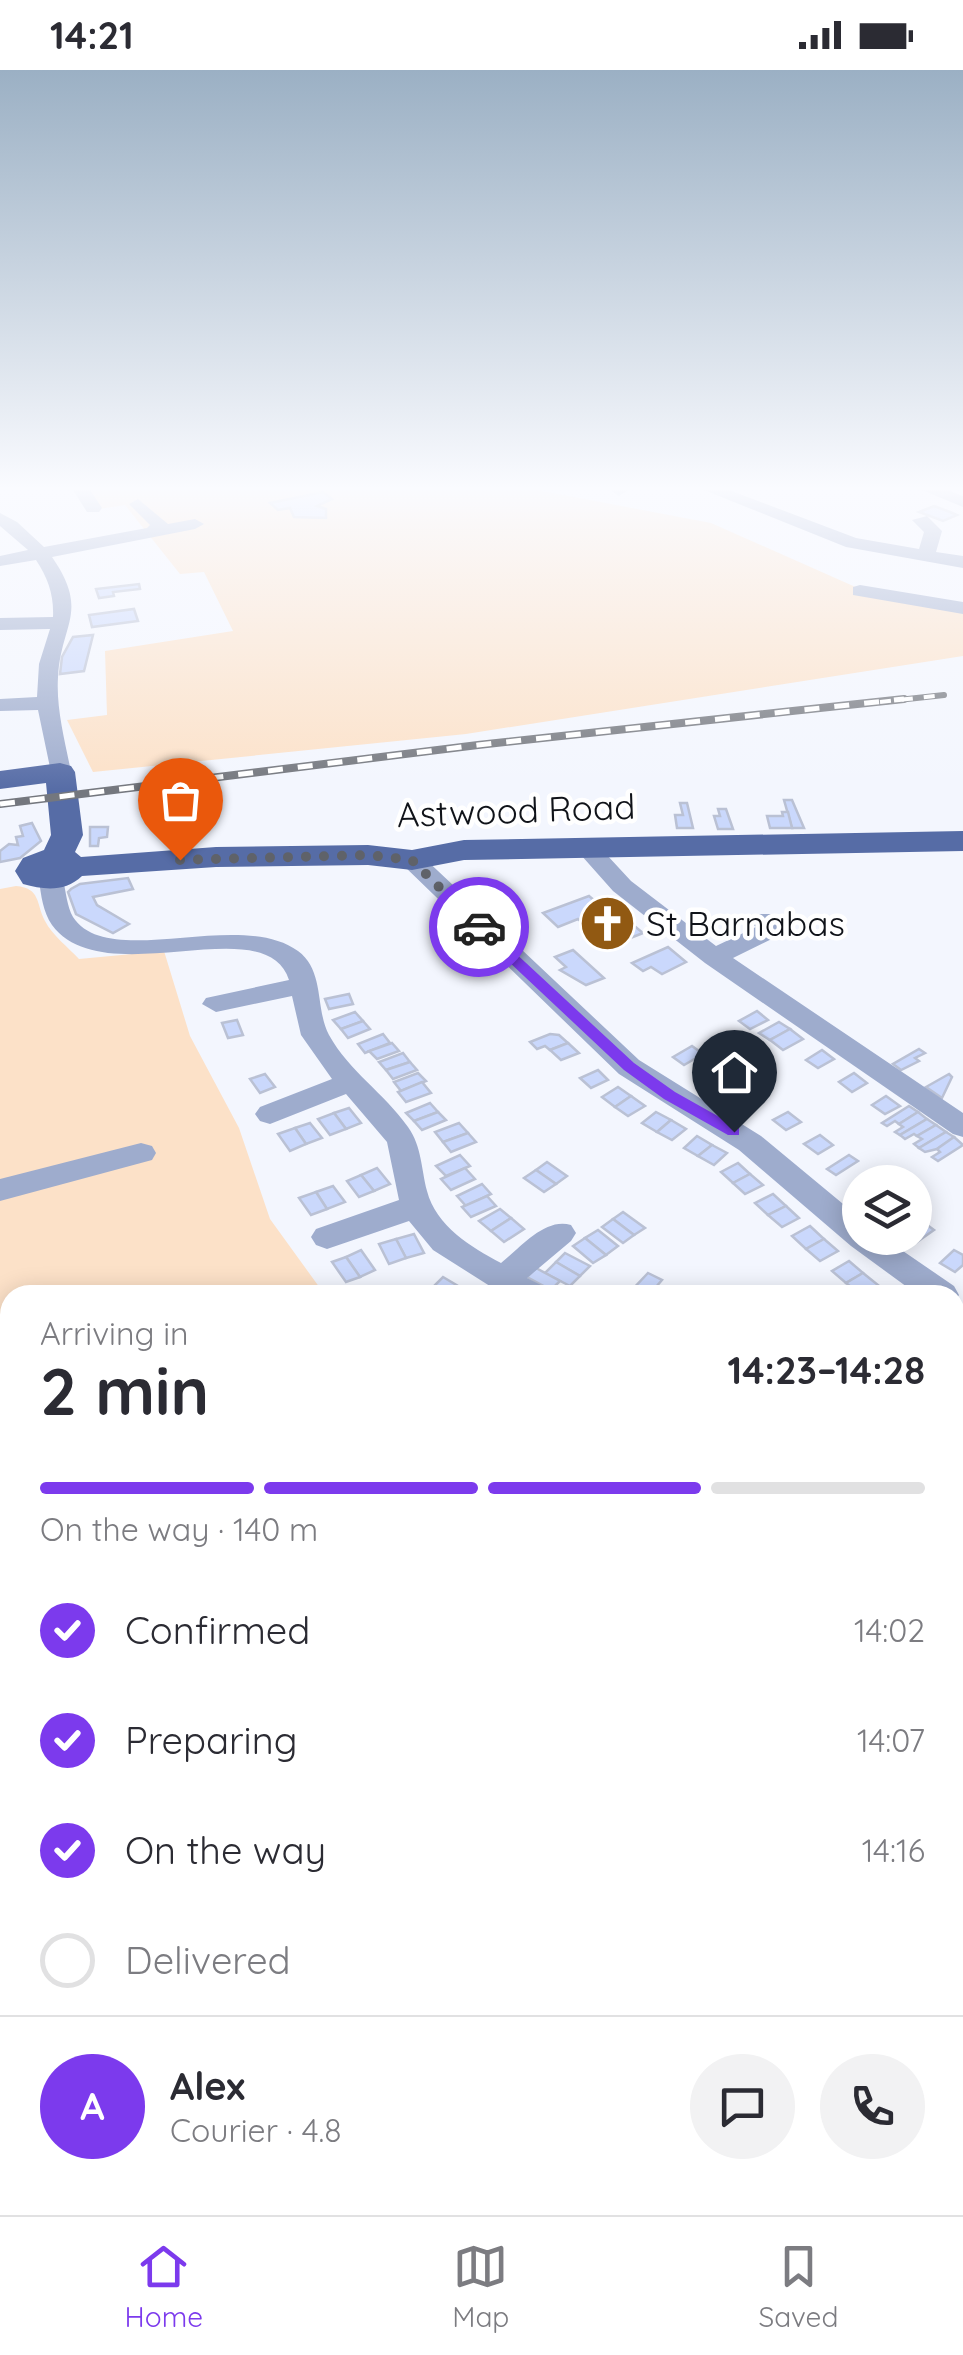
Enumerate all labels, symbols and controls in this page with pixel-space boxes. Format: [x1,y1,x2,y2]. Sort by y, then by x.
text: 14:21 [50,11,134,59]
pin [138,758,223,861]
icon: bag [153,773,208,828]
street label: Astwood Road [396,784,636,836]
courier [429,877,529,977]
church icon: St Barnabas [577,893,637,953]
icon: car [452,900,507,955]
place label: St Barnabas [646,901,845,945]
pin [692,1030,777,1133]
icon: home [707,1045,762,1100]
map controls [842,1165,932,1255]
button: layers [842,1165,932,1255]
text: Arriving in [40,1313,189,1353]
text: 14:23–14:28 [727,1346,925,1394]
text: 2 min [40,1350,209,1431]
text: On the way · 140 m [40,1509,318,1549]
icon: check [40,1603,95,1658]
text: Confirmed [125,1606,310,1654]
text: 14:02 [854,1610,925,1650]
icon: check [40,1713,95,1768]
text: Preparing [125,1716,297,1764]
text: 14:07 [857,1720,925,1760]
icon: check [40,1823,95,1878]
text: On the way [125,1826,326,1874]
text: 14:16 [862,1830,925,1870]
text: Delivered [125,1936,291,1984]
button: chat [690,2054,795,2159]
button: phone [820,2054,925,2159]
text: Alex [170,2062,245,2110]
text: A [80,2082,105,2130]
text: Courier · 4.8 [170,2110,342,2150]
tab: Home [125,2239,203,2334]
tab: Map [452,2239,509,2334]
tab: Saved [759,2239,838,2334]

